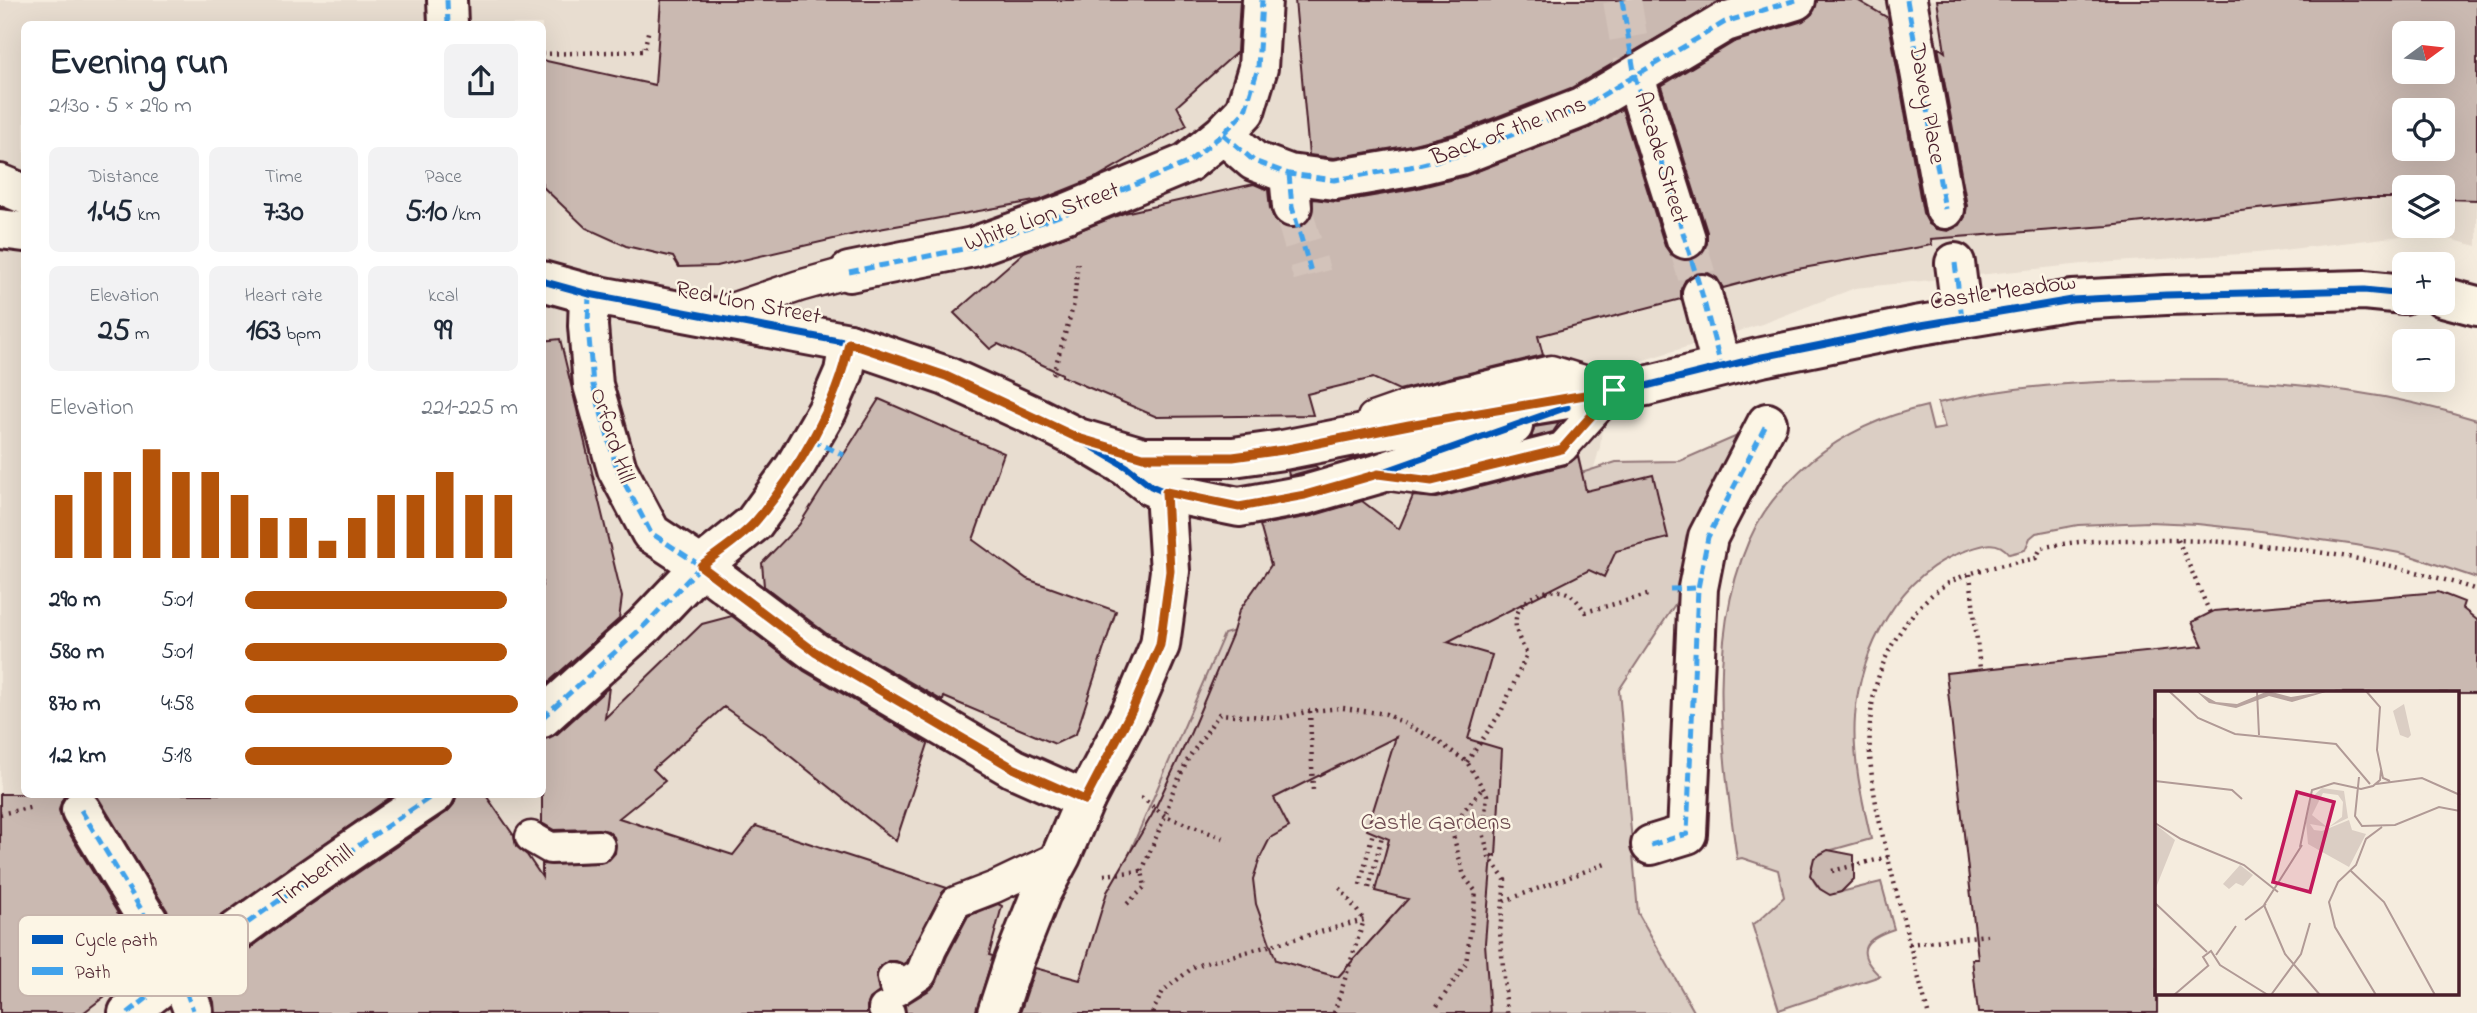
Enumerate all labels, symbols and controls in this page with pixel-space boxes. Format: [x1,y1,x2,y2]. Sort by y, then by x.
north arrow [2392,21,2455,84]
map controls [2392,21,2455,392]
text: Evening run [49,36,228,92]
street label: Davey Place [1897,40,1954,167]
button: share [444,44,518,118]
street label: Back of the Inns [1425,88,1592,177]
street label: Arcade Street [1623,88,1697,228]
text: 21:30 · 5 × 290 m [49,90,192,123]
button: locate [2392,98,2455,161]
text: Distance [89,164,159,191]
text: Time [265,164,302,191]
text: Pace [425,164,462,191]
street label: White Lion Street [959,174,1125,262]
button: layers [2392,175,2455,238]
text: 1.45 [87,191,133,235]
text: 7:30 [263,191,304,235]
text: 5:10 [405,191,447,235]
text: km [133,202,160,229]
text: /km [447,202,481,229]
button: + [2392,252,2455,315]
street label: Castle Meadow [1928,265,2078,321]
street label: Red Lion Street [672,273,824,335]
text: Elevation [89,283,159,310]
text: Heart rate [245,283,322,310]
text: kcal [428,283,458,310]
text: 25 [98,310,130,354]
text: 163 [246,310,281,354]
text: 99 [434,310,452,354]
text: m [130,321,150,348]
text: bpm [281,321,321,348]
button: − [2392,329,2455,392]
pin [1584,360,1644,420]
icon: arrive [1595,371,1633,409]
street label: Orford Hill [579,384,643,488]
text: Elevation [49,392,134,425]
text: 221–225 m [422,392,518,425]
text: 290 m [49,584,101,617]
text: 5:01 [161,584,193,617]
text: 580 m [49,636,104,669]
text: 5:01 [161,636,193,669]
text: 870 m [49,688,101,721]
text: 4:58 [161,688,194,721]
inset map [2155,691,2460,996]
text: 1.2 km [49,740,106,773]
text: 5:18 [161,740,192,773]
park label: Castle Gardens [1361,806,1511,841]
street label: Timberhill [267,836,361,918]
legend [18,915,248,996]
text: Cycle path [75,928,157,956]
text: Path [75,960,111,987]

